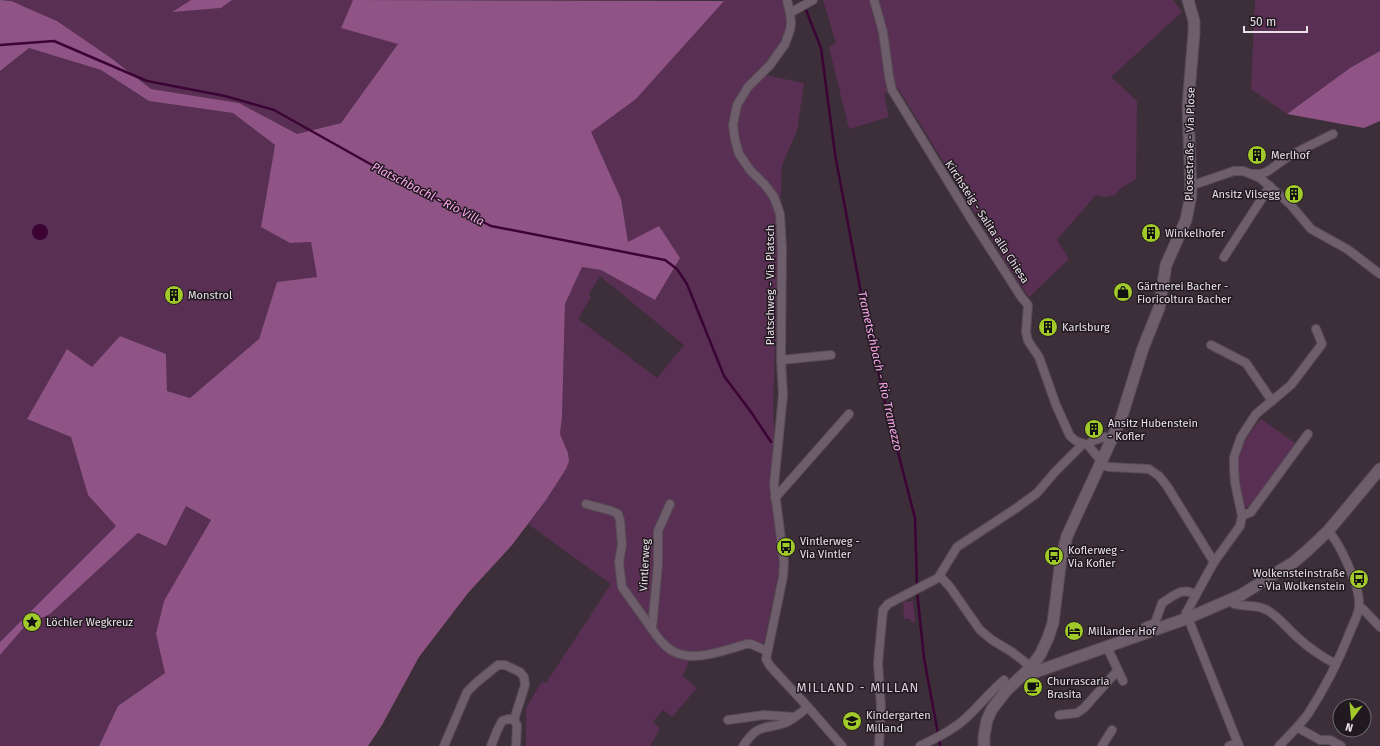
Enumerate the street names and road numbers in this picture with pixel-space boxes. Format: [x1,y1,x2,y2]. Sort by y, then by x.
street label: Plosestraße - Via Plose [1183,87,1197,201]
street label: Kirchsteig - Salita alla Chiesa [942,158,1032,286]
street label: Platschweg - Via Platsch [764,225,777,345]
street label: Vintlerweg [637,538,653,592]

